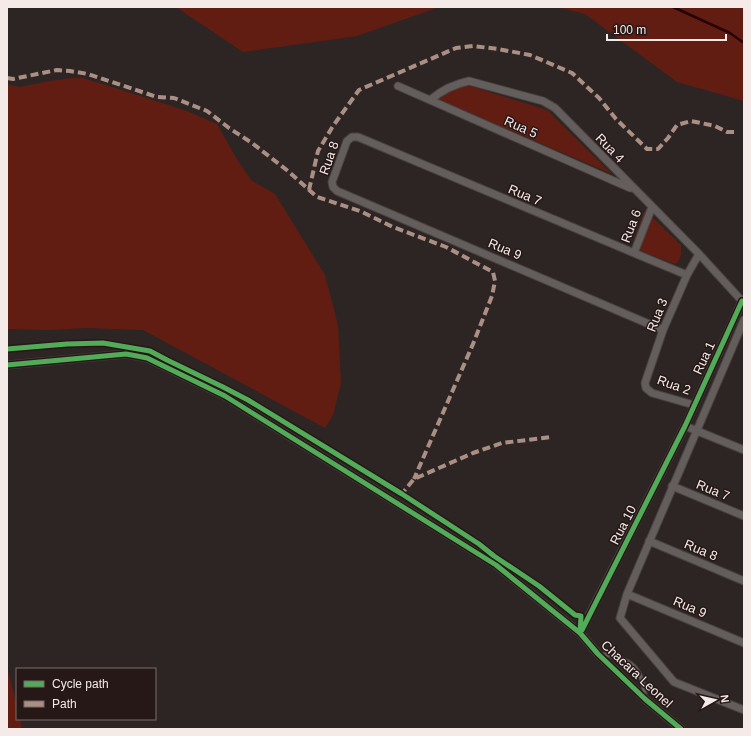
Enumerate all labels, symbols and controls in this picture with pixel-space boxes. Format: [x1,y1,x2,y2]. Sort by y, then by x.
scale bar [607,16,726,42]
text: 100 m [613,23,646,37]
street label: Rua 5 [502,113,540,141]
street label: Rua 4 [593,130,627,166]
street label: Rua 8 [316,139,342,177]
street label: Rua 7 [506,181,544,209]
street label: Rua 6 [618,207,644,245]
street label: Rua 9 [486,235,524,263]
street label: Rua 3 [644,296,670,334]
street label: Rua 1 [690,339,718,377]
street label: Rua 2 [655,372,693,398]
street label: Rua 7 [694,477,732,503]
street label: Rua 10 [607,503,639,547]
street label: Rua 8 [682,536,720,564]
street label: Rua 9 [671,593,709,621]
street label: Chacara Leonel [598,637,676,711]
legend [16,668,156,720]
text: Cycle path [52,677,109,691]
north arrow [695,680,735,720]
text: N [718,694,731,703]
text: Path [52,697,77,711]

